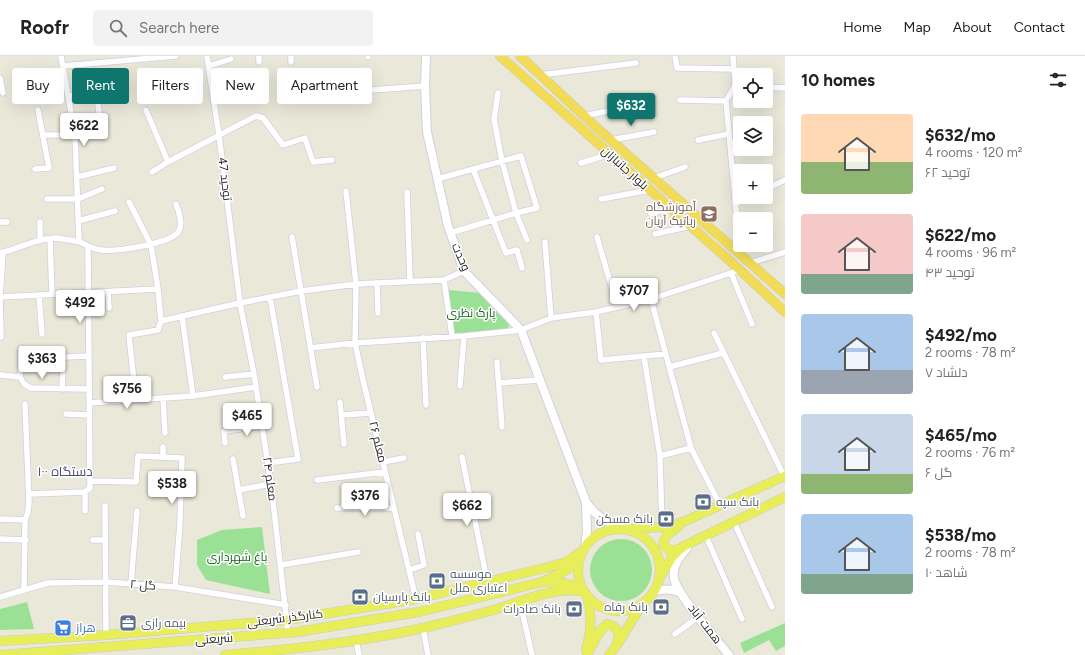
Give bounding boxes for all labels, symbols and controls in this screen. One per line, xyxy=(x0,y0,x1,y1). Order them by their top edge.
search box xyxy=(93,10,373,46)
text: Roofr xyxy=(20,16,69,39)
icon: search xyxy=(107,17,129,39)
text: Search here xyxy=(139,19,219,37)
text: Home xyxy=(843,19,882,36)
text: Map xyxy=(904,19,931,36)
text: About xyxy=(953,19,992,36)
text: Contact xyxy=(1014,19,1065,36)
chip: Buy xyxy=(12,68,64,104)
chip: Rent xyxy=(72,68,129,104)
chip: Filters xyxy=(137,68,203,104)
chip: New xyxy=(211,68,269,104)
chip: Apartment xyxy=(277,68,372,104)
map controls xyxy=(733,68,773,252)
button: locate xyxy=(733,68,773,108)
icon: filters xyxy=(1047,69,1069,91)
text: 10 homes xyxy=(801,70,875,90)
pin: $632 xyxy=(607,93,655,127)
text: $632 xyxy=(616,98,646,113)
pin: $622 xyxy=(60,113,108,147)
button: layers xyxy=(733,116,773,156)
text: $622 xyxy=(69,118,99,133)
text: $632/mo xyxy=(925,125,996,145)
icon: home xyxy=(833,130,881,178)
street label: بلوار جانبازان xyxy=(599,143,651,193)
text: 4 rooms · 120 m² xyxy=(925,145,1023,160)
street label: توحید 47 xyxy=(215,156,235,202)
button: + xyxy=(733,164,773,204)
text: توحید ۶۲ xyxy=(925,165,970,180)
place label: آموزشگاه رباتیک آریان xyxy=(645,200,697,228)
school or university icon: آموزشگاه رباتیک آریان xyxy=(699,204,719,224)
button: − xyxy=(733,212,773,252)
text: $622/mo xyxy=(925,225,996,245)
icon: home xyxy=(833,230,881,278)
street label: وحدت xyxy=(449,241,473,273)
text: 4 rooms · 96 m² xyxy=(925,245,1016,260)
text: توحید ۴۳ xyxy=(925,265,975,280)
pin: $707 xyxy=(610,278,658,312)
text: $707 xyxy=(619,283,649,298)
pin: $492 xyxy=(56,290,104,324)
text: $492 xyxy=(65,295,95,310)
park label: پارک نظری xyxy=(447,306,496,322)
text: $492/mo xyxy=(925,325,997,345)
icon: home xyxy=(833,330,881,378)
text: 2 rooms · 78 m² xyxy=(925,345,1016,360)
pin: $363 xyxy=(18,346,66,380)
text: $363 xyxy=(27,351,57,366)
text: دلشاد ۷ xyxy=(925,365,967,380)
pin: $756 xyxy=(103,376,151,410)
text: $756 xyxy=(112,381,142,396)
pin: $465 xyxy=(223,403,271,437)
text: $465 xyxy=(232,408,262,423)
street label: معلم ۲۶ xyxy=(365,420,390,464)
text: $465/mo xyxy=(925,425,997,445)
icon: home xyxy=(833,430,881,478)
text: 2 rooms · 76 m² xyxy=(925,445,1015,460)
street label: معلم ۲۴ xyxy=(259,456,280,502)
district label: ۱۰۰ دستگاه xyxy=(37,464,93,479)
text: گل ۶ xyxy=(925,465,952,480)
pin: $538 xyxy=(148,471,196,505)
text: $538 xyxy=(157,476,187,491)
pin: $376 xyxy=(341,483,389,517)
text: $376 xyxy=(350,488,380,503)
bank icon: بانک سپه xyxy=(693,492,713,512)
pin: $662 xyxy=(443,493,491,527)
place label: بانک سپه xyxy=(716,495,759,510)
text: $662 xyxy=(452,498,482,513)
bank icon: بانک مسکن xyxy=(656,509,676,529)
place label: بانک مسکن xyxy=(596,512,653,526)
text: $538/mo xyxy=(925,525,996,545)
icon: home xyxy=(833,530,881,578)
text: 2 rooms · 78 m² xyxy=(925,545,1016,560)
park label: باغ شهرداری xyxy=(207,550,267,565)
text: شاهد ۱۰ xyxy=(925,565,967,580)
place label: موسسه اعتباری ملل xyxy=(450,567,508,595)
bank icon: موسسه اعتباری ملل xyxy=(427,571,447,591)
street label: گل ۲ xyxy=(130,577,156,593)
bank icon: بانک پارسیان xyxy=(350,587,370,607)
place label: بانک پارسیان xyxy=(373,590,431,606)
bank icon: بانک رفاه xyxy=(651,597,671,617)
bank icon: بانک صادرات xyxy=(564,599,584,619)
place label: بانک رفاه xyxy=(604,600,648,614)
street label: همت آباد xyxy=(685,601,725,647)
place label: بانک صادرات xyxy=(503,602,561,616)
street label: کنارگذر شریعتی xyxy=(246,606,324,630)
office icon: بیمه رازی xyxy=(118,613,138,633)
place label: بیمه رازی xyxy=(141,616,186,630)
supermarket icon: هراز xyxy=(53,618,73,638)
place label: هراز xyxy=(75,621,96,635)
street label: شریعتی xyxy=(194,631,234,647)

